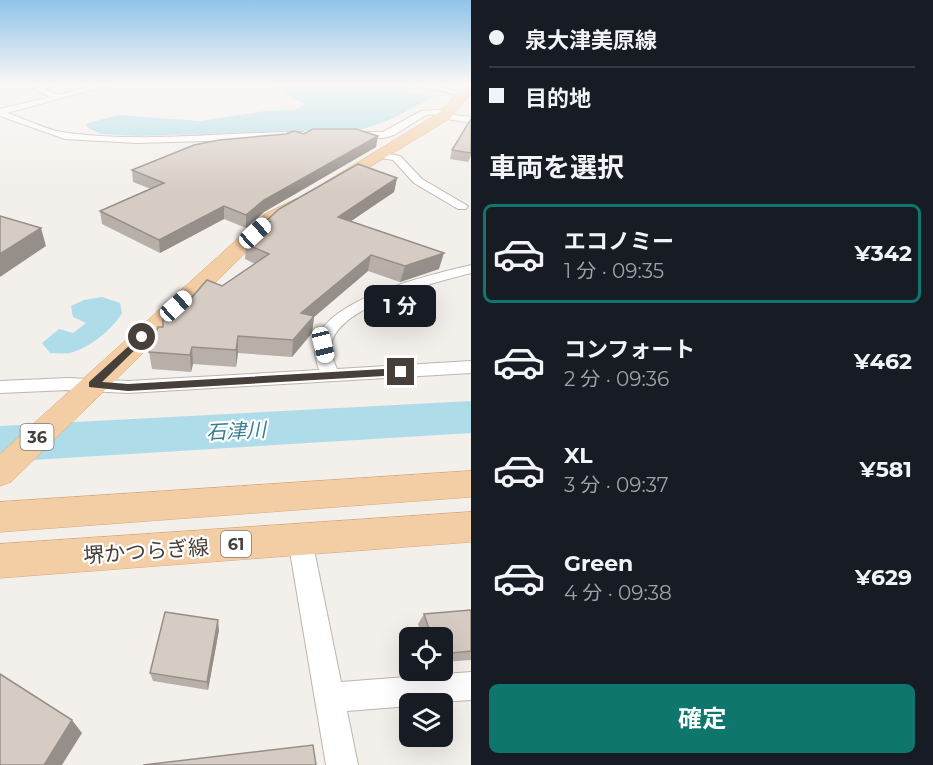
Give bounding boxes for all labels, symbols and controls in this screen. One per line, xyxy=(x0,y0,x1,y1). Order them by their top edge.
text: 泉大津美原線 xyxy=(525,27,657,54)
text: 目的地 xyxy=(525,85,591,112)
text: 車両を選択 xyxy=(489,151,624,184)
car xyxy=(236,214,274,252)
icon: car xyxy=(492,227,546,281)
text: エコノミー xyxy=(564,228,674,255)
text: ¥342 xyxy=(854,240,912,267)
text: 1 分 · 09:35 xyxy=(564,259,664,283)
callout: 1 分 xyxy=(365,285,437,327)
car xyxy=(157,287,195,325)
text: 1 分 xyxy=(383,294,417,318)
route start xyxy=(128,323,155,350)
car xyxy=(310,325,336,365)
icon: car xyxy=(492,335,546,389)
text: コンフォート xyxy=(564,336,695,363)
text: ¥462 xyxy=(854,348,912,375)
route end xyxy=(387,358,414,385)
text: 2 分 · 09:36 xyxy=(564,367,669,391)
water label: 石津川 xyxy=(205,417,269,445)
road number: 36 xyxy=(20,424,54,450)
text: XL xyxy=(564,442,593,469)
icon: car xyxy=(492,443,546,497)
text: ¥581 xyxy=(860,456,912,483)
text: 3 分 · 09:37 xyxy=(564,473,669,497)
road number: 61 xyxy=(221,531,251,557)
street label: 堺かつらぎ線 xyxy=(82,534,210,568)
text: Green xyxy=(564,550,633,577)
icon: car xyxy=(492,551,546,605)
text: ¥629 xyxy=(855,564,912,591)
text: 4 分 · 09:38 xyxy=(564,581,672,605)
map controls xyxy=(399,627,453,747)
button: locate xyxy=(399,627,453,681)
button: 確定 xyxy=(489,684,915,753)
button: layers xyxy=(399,693,453,747)

